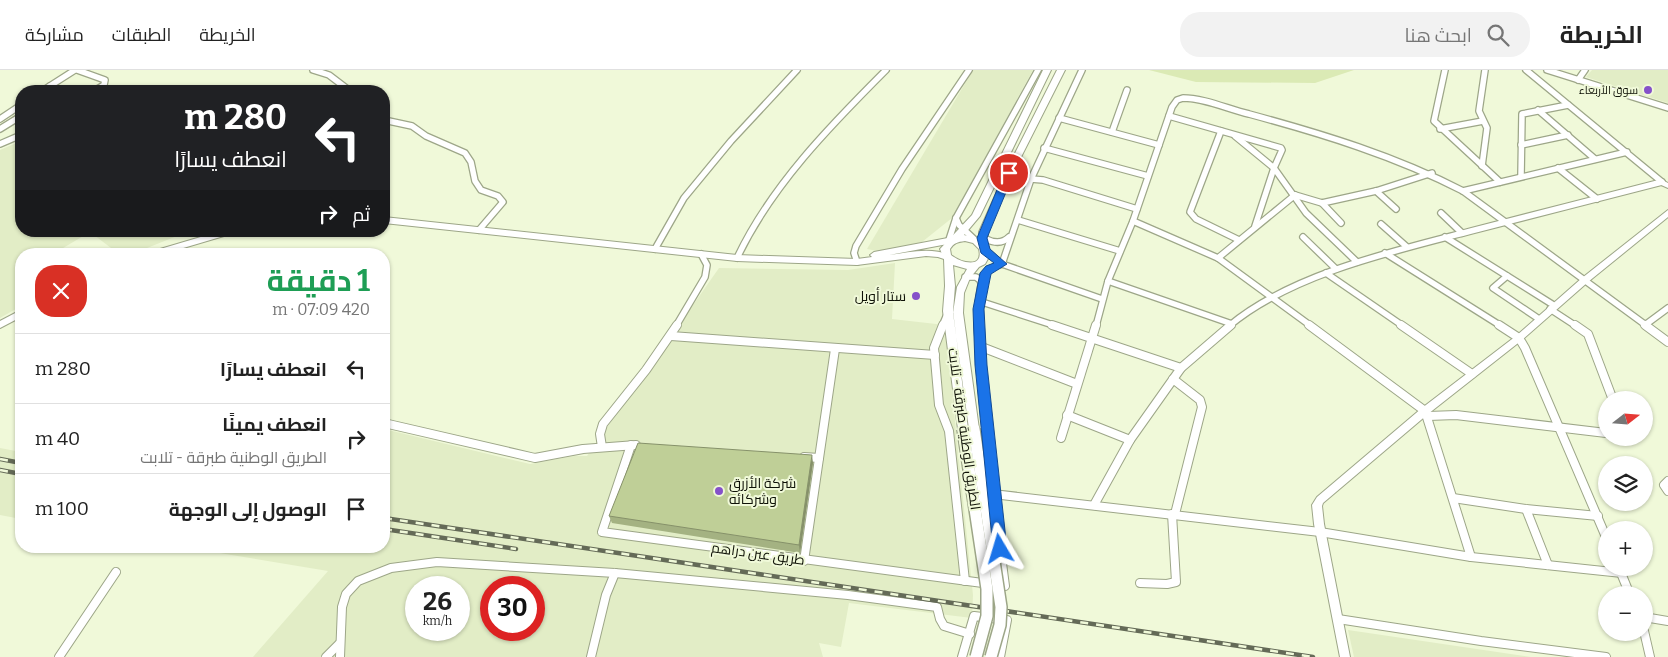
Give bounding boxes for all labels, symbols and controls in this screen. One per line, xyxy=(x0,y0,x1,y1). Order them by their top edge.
search box xyxy=(1180,12,1530,57)
icon: search xyxy=(1484,21,1512,49)
text: الخريطة xyxy=(1560,21,1643,49)
text: مشاركة xyxy=(25,24,84,46)
text: الطبقات xyxy=(112,24,171,46)
text: الخريطة xyxy=(199,24,256,46)
text: ابحث هنا xyxy=(1405,24,1472,47)
place label: سوق الأربعاء xyxy=(1579,84,1638,97)
marker: سوق الأربعاء xyxy=(1642,84,1654,96)
text: 280 m xyxy=(184,96,287,138)
icon: left xyxy=(305,105,370,170)
text: انعطف يسارًا xyxy=(174,146,287,173)
pin xyxy=(988,152,1030,194)
icon: arrive xyxy=(995,159,1023,187)
icon: right xyxy=(314,200,342,228)
text: ثم xyxy=(352,203,370,226)
text: 1 دقيقة xyxy=(267,263,370,299)
button: close xyxy=(35,265,87,317)
place label: ستار أويل xyxy=(855,287,906,305)
marker: ستار أويل xyxy=(910,290,922,302)
text: 420 m · 07:09 xyxy=(272,300,370,319)
street label: الطريق الوطنية طبرقة - تلابت xyxy=(944,347,984,511)
icon: left xyxy=(342,355,370,383)
text: 280 m xyxy=(35,357,91,380)
text: انعطف يسارًا xyxy=(220,358,327,381)
north arrow xyxy=(1598,391,1652,446)
map controls xyxy=(1598,391,1653,641)
text: انعطف يمينًا xyxy=(222,413,327,436)
icon: right xyxy=(342,425,370,453)
text: 40 m xyxy=(35,427,80,450)
text: الطريق الوطنية طبرقة - تلابت xyxy=(140,448,327,467)
button: layers xyxy=(1598,456,1653,511)
place label: شركة الأزرق وشركائه xyxy=(729,475,796,508)
marker: شركة الأزرق وشركائه xyxy=(713,485,725,497)
icon: arrive xyxy=(342,495,370,523)
text: 100 m xyxy=(35,497,89,520)
text: الوصول إلى الوجهة xyxy=(169,498,327,521)
button: + xyxy=(1598,521,1653,576)
position arrow xyxy=(973,522,1025,574)
street label: طريق عين دراهم xyxy=(710,539,806,570)
speed limit sign: 30 xyxy=(480,576,545,641)
button: − xyxy=(1598,586,1653,641)
text: 26 xyxy=(423,587,452,617)
text: km/h xyxy=(423,614,452,628)

